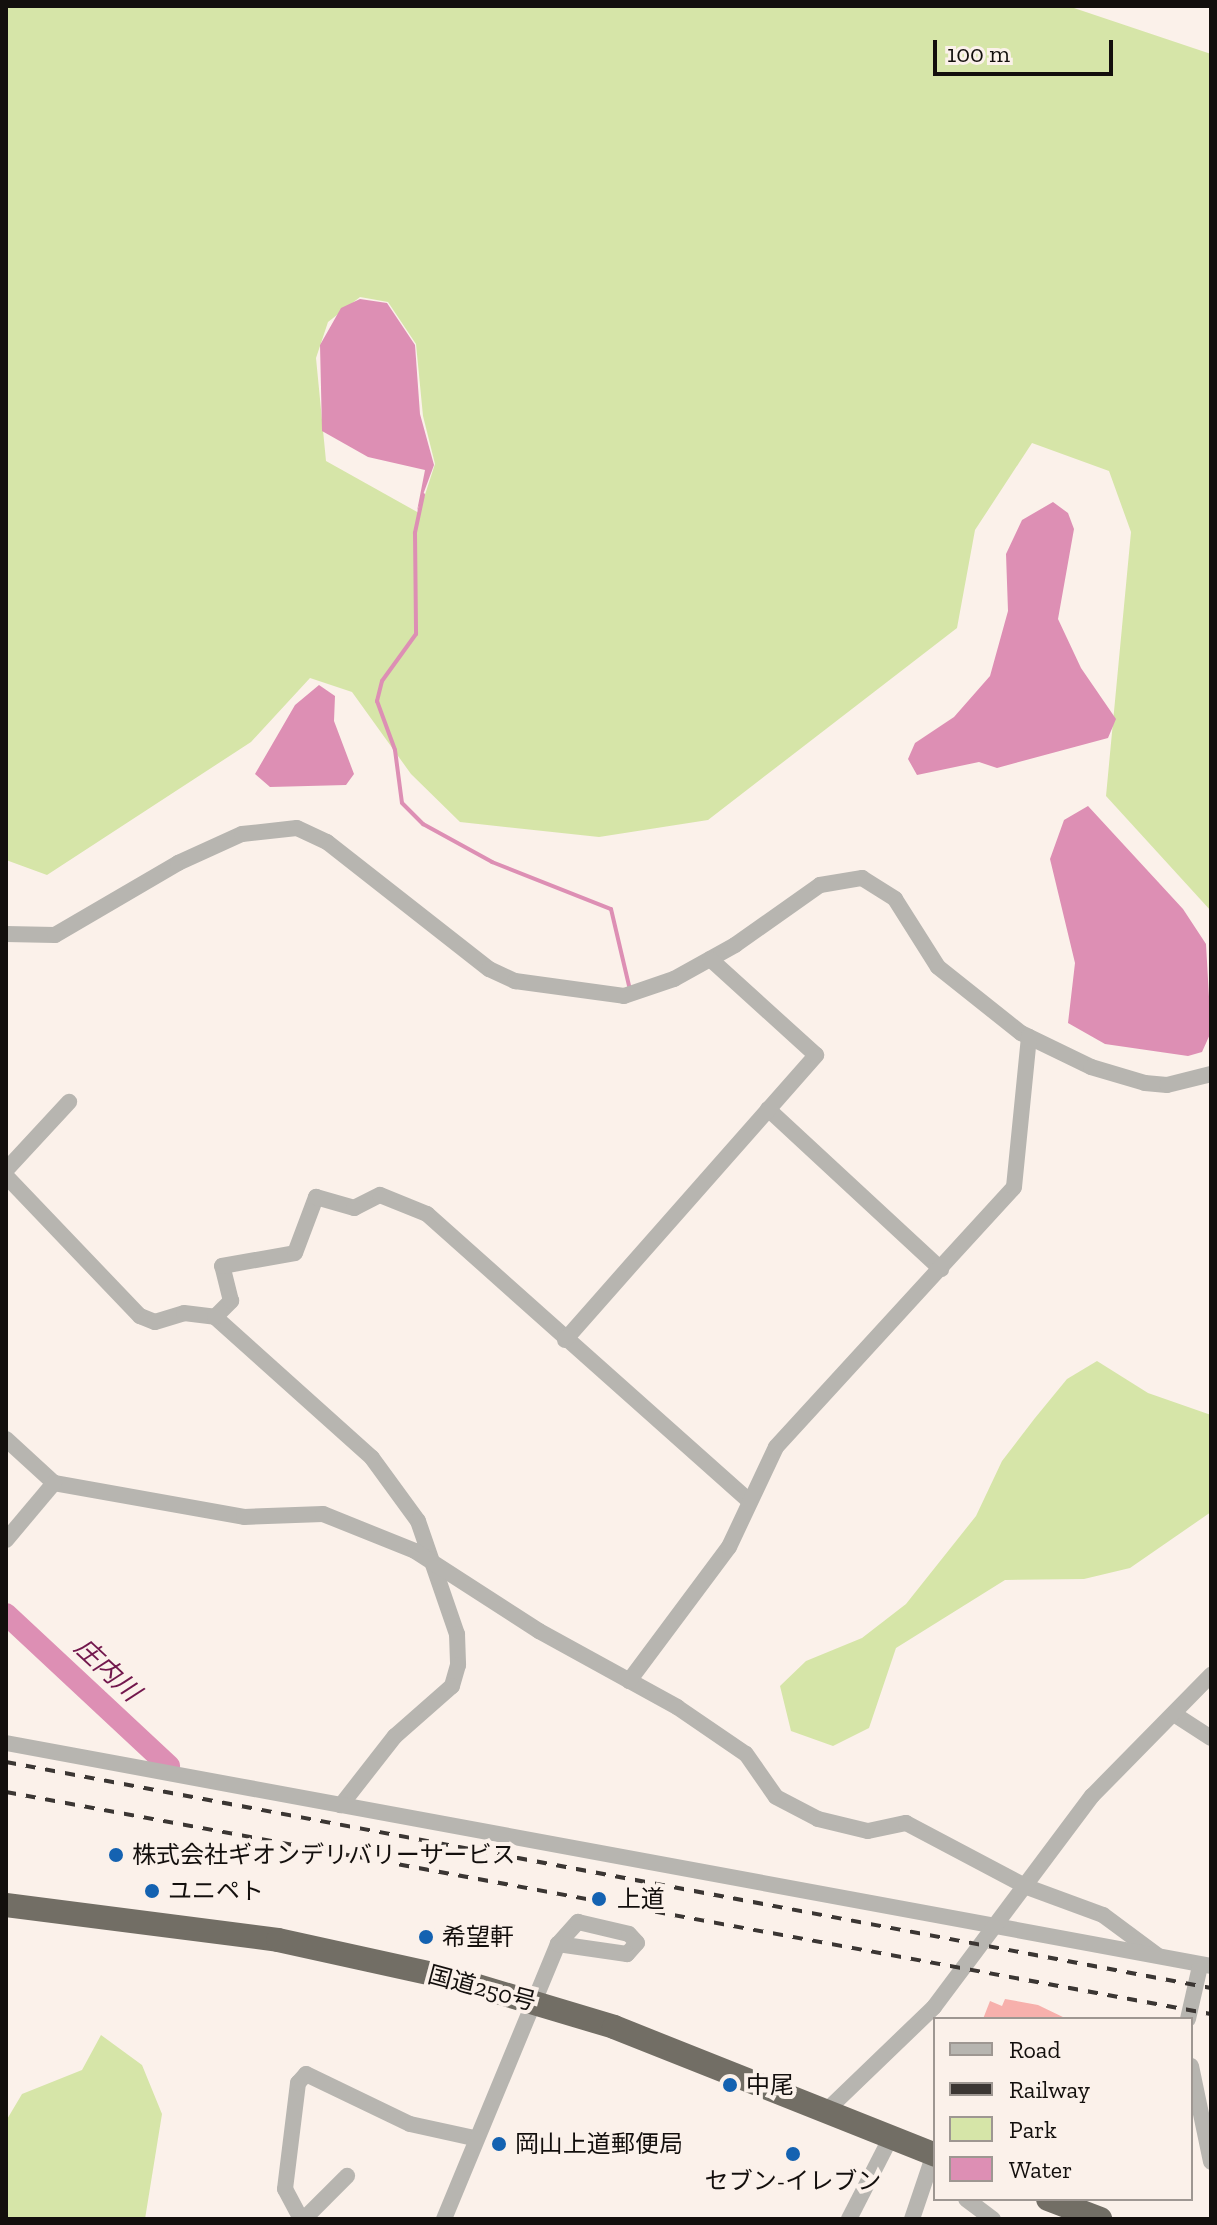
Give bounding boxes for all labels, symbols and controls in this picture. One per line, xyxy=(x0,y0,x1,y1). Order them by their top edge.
scale bar xyxy=(937,24,1117,74)
text: 100 m xyxy=(947,39,1010,68)
water label: 庄内川 xyxy=(68,1632,146,1708)
place label: 株式会社ギオンデリバリーサービス xyxy=(132,1841,516,1869)
marker: 株式会社ギオンデリバリーサービス xyxy=(107,1846,125,1864)
place label: ユニペト xyxy=(168,1877,264,1905)
marker: ユニペト xyxy=(143,1882,161,1900)
place label: 上道 xyxy=(617,1885,665,1913)
marker: 上道 xyxy=(588,1888,610,1910)
place label: 希望軒 xyxy=(442,1923,514,1951)
marker: 希望軒 xyxy=(417,1928,435,1946)
street label: 国道250号 xyxy=(425,1960,539,2016)
legend xyxy=(933,2017,1193,2201)
text: Road xyxy=(1009,2035,1061,2064)
place label: 中尾 xyxy=(746,2071,794,2099)
text: Railway xyxy=(1009,2075,1090,2104)
marker: 中尾 xyxy=(721,2076,739,2094)
text: Park xyxy=(1009,2115,1057,2144)
place label: 岡山上道郵便局 xyxy=(515,2130,683,2158)
marker: 岡山上道郵便局 xyxy=(490,2135,508,2153)
marker: セブン-イレブン xyxy=(784,2145,802,2163)
text: Water xyxy=(1009,2155,1072,2184)
place label: セブン-イレブン xyxy=(705,2167,881,2195)

